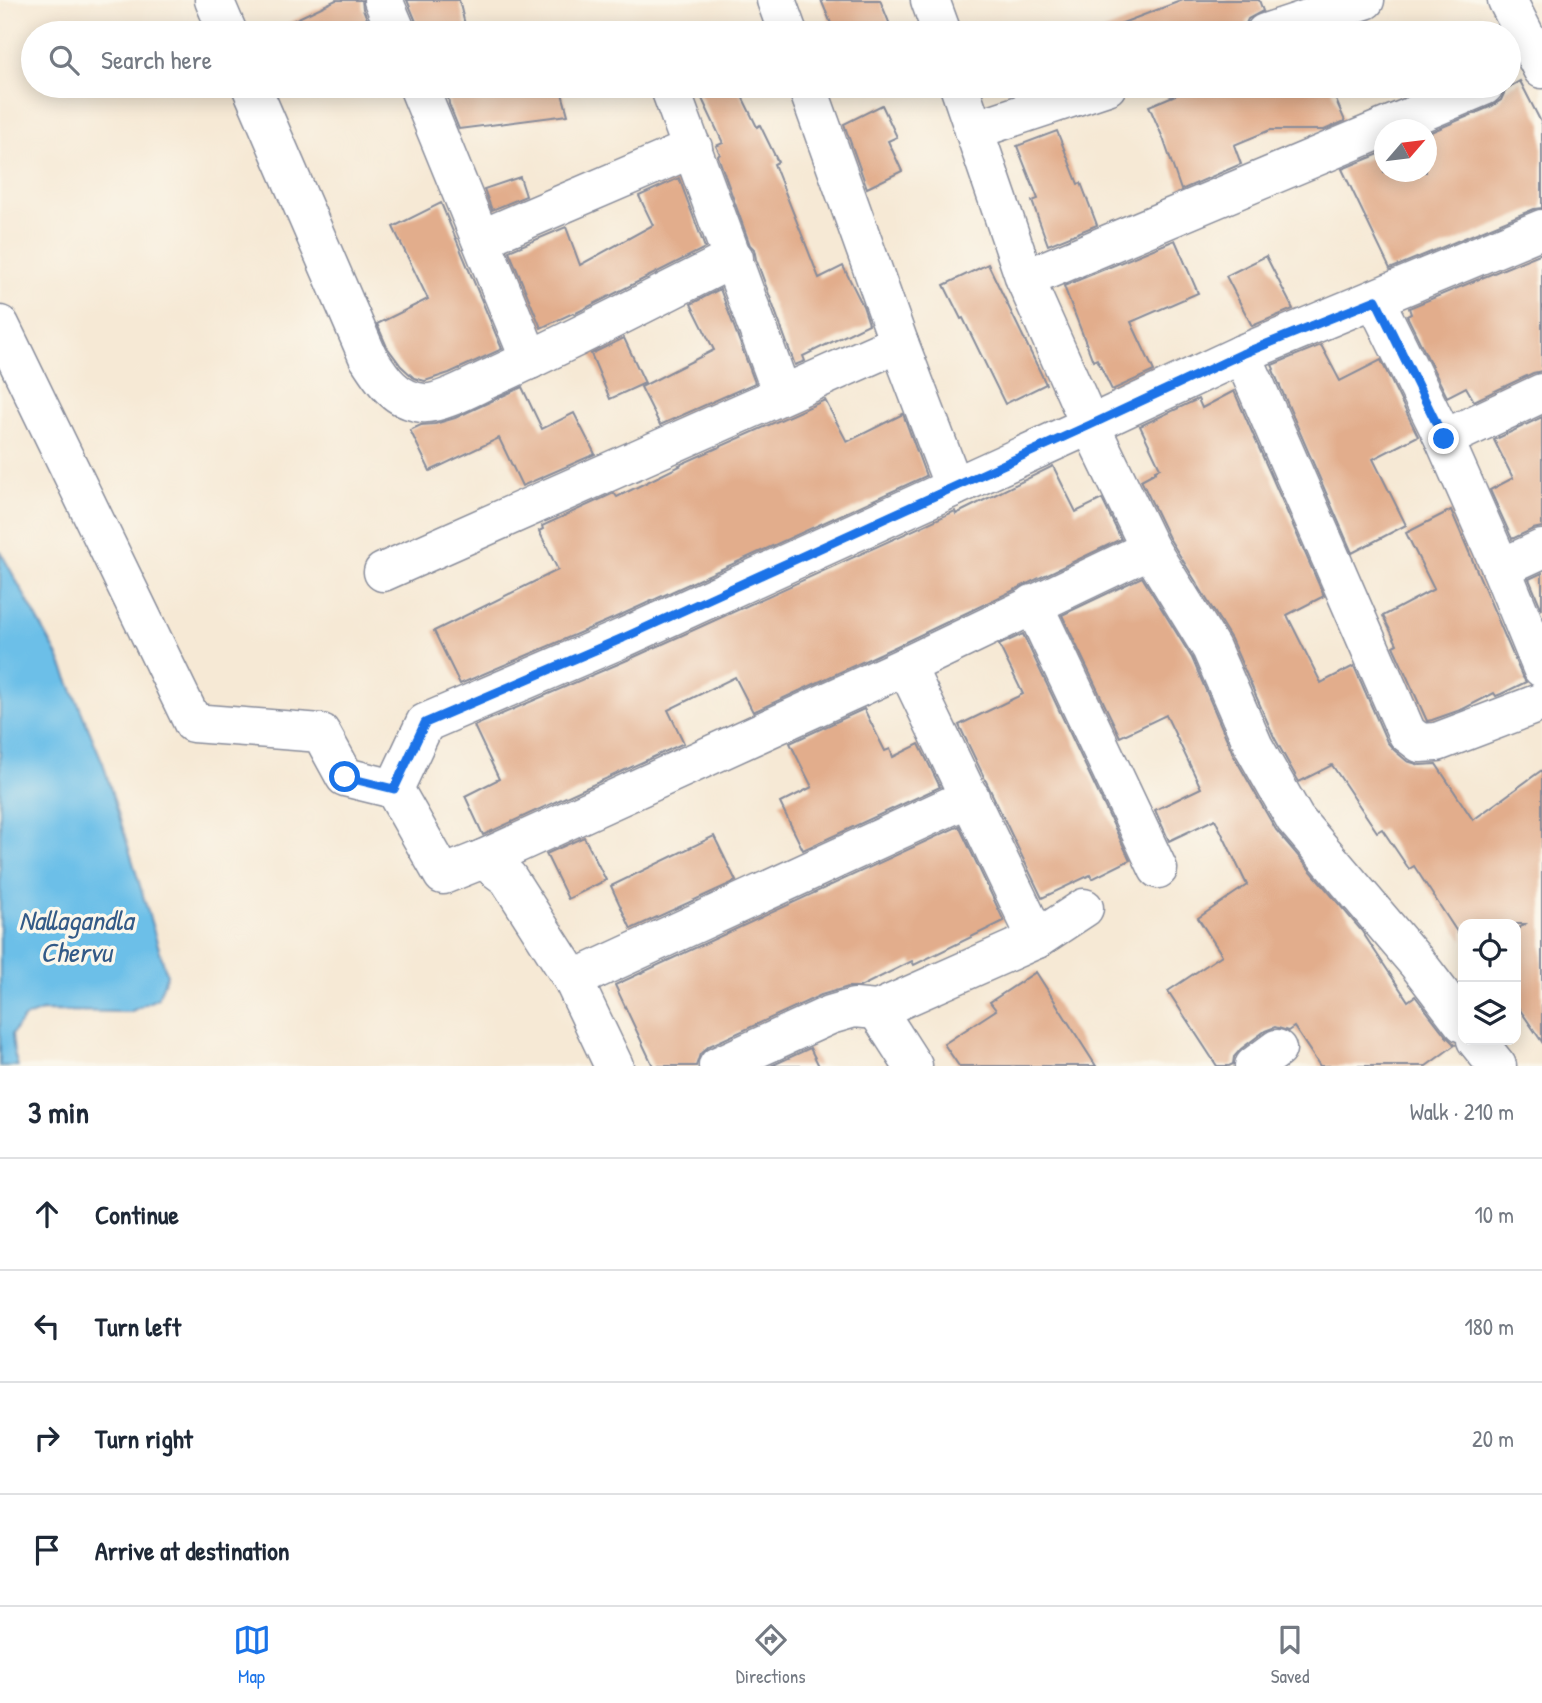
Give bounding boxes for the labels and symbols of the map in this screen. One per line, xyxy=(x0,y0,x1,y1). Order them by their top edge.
north arrow xyxy=(1374,119,1437,182)
route end xyxy=(1428,423,1459,454)
route start xyxy=(329,761,360,792)
water label: Nallagandla Chervu xyxy=(19,901,136,971)

